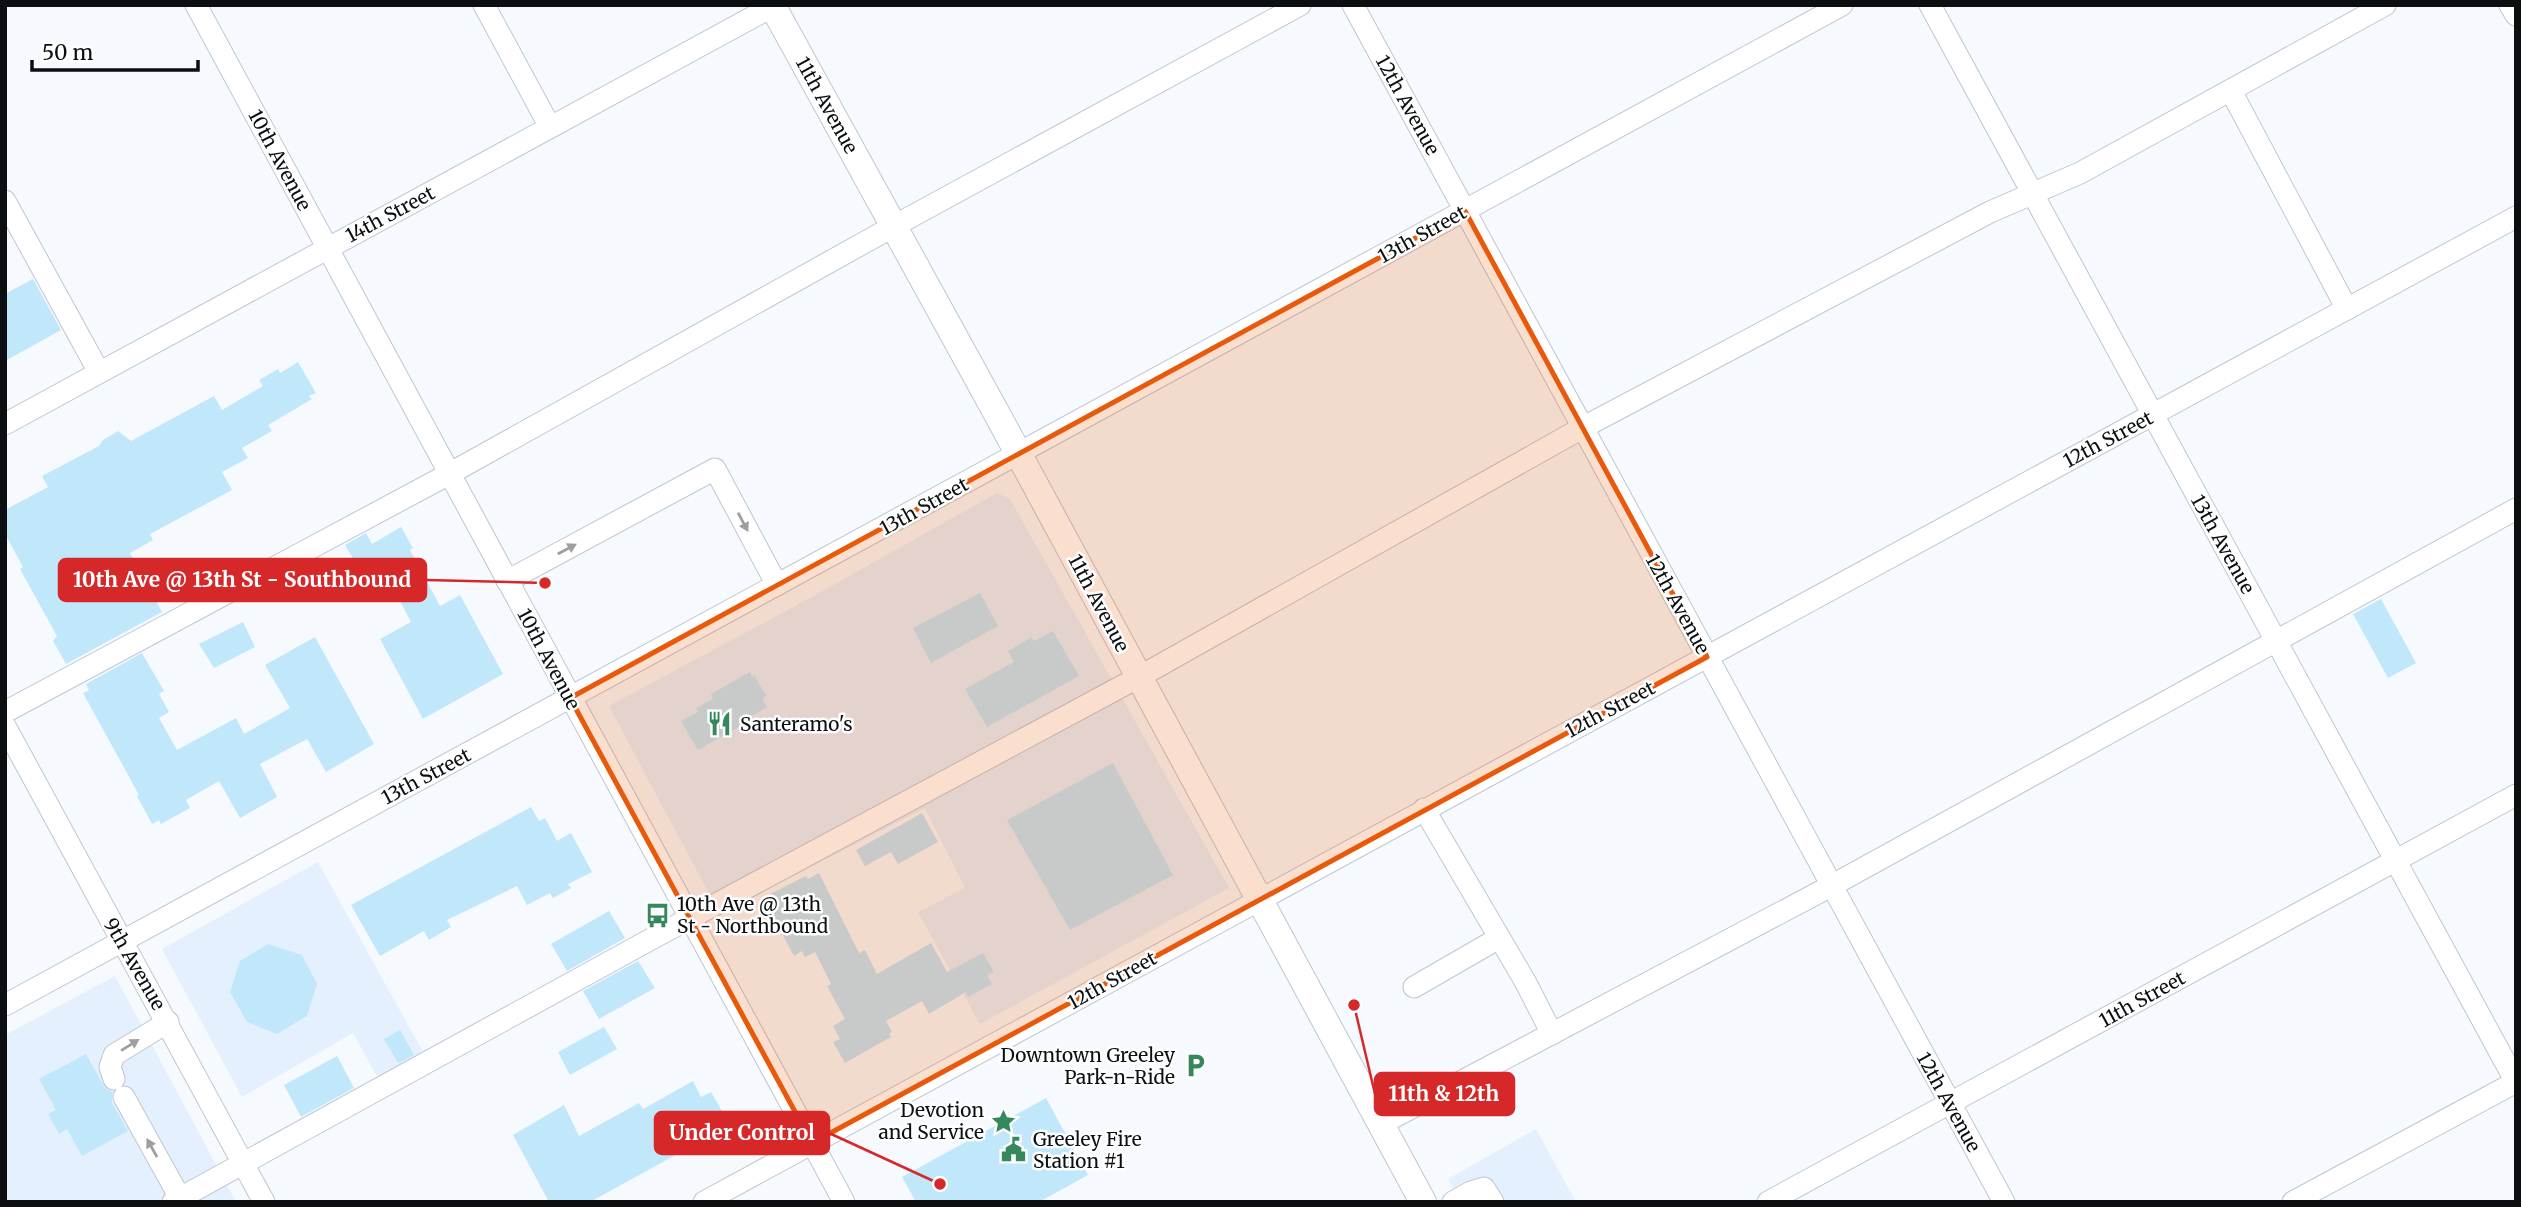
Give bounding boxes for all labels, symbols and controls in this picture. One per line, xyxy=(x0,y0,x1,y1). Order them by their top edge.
scale bar xyxy=(32,28,198,72)
text: 50 m xyxy=(42,39,93,66)
street label: 12th Avenue xyxy=(1371,51,1445,159)
street label: 11th Avenue xyxy=(791,52,863,158)
street label: 10th Avenue xyxy=(243,105,317,215)
street label: 14th Street xyxy=(341,180,439,248)
street label: 13th Street xyxy=(1374,200,1471,268)
street label: 12th Street xyxy=(2059,405,2157,473)
street label: 13th Street xyxy=(876,472,973,540)
street label: 13th Avenue xyxy=(2186,490,2260,598)
one-way arrow xyxy=(737,512,749,532)
one-way arrow xyxy=(557,543,577,554)
street label: 11th Avenue xyxy=(1063,550,1135,656)
street label: 12th Avenue xyxy=(1641,550,1715,658)
callout: 10th Ave @ 13th St - Southbound xyxy=(59,559,426,601)
text: 10th Ave @ 13th St - Southbound xyxy=(73,566,411,593)
street label: 10th Avenue xyxy=(512,604,586,714)
street label: 12th Street xyxy=(1561,675,1659,743)
restaurant icon: Santeramo's xyxy=(706,710,734,738)
place label: Santeramo's xyxy=(740,712,853,736)
street label: 13th Street xyxy=(377,742,475,809)
place label: 10th Ave @ 13th St - Northbound xyxy=(677,892,828,938)
bus stop icon: 10th Ave @ 13th St - Northbound xyxy=(643,901,671,929)
street label: 9th Avenue xyxy=(99,914,171,1014)
street label: 12th Street xyxy=(1063,945,1161,1014)
street label: 11th Street xyxy=(2095,965,2190,1032)
one-way arrow xyxy=(121,1039,140,1052)
place label: Downtown Greeley Park-n-Ride xyxy=(1001,1043,1175,1089)
street label: 12th Avenue xyxy=(1912,1048,1986,1156)
parking icon: Downtown Greeley Park-n-Ride xyxy=(1181,1052,1209,1080)
callout: 11th & 12th xyxy=(1375,1073,1514,1115)
text: 11th & 12th xyxy=(1389,1080,1499,1107)
place label: Devotion and Service xyxy=(879,1098,984,1144)
place icon: Devotion and Service xyxy=(990,1107,1018,1135)
callout: Under Control xyxy=(655,1112,829,1154)
text: Under Control xyxy=(669,1119,815,1146)
place label: Greeley Fire Station #1 xyxy=(1033,1127,1142,1173)
public building icon: Greeley Fire Station #1 xyxy=(999,1136,1027,1164)
one-way arrow xyxy=(146,1138,158,1158)

